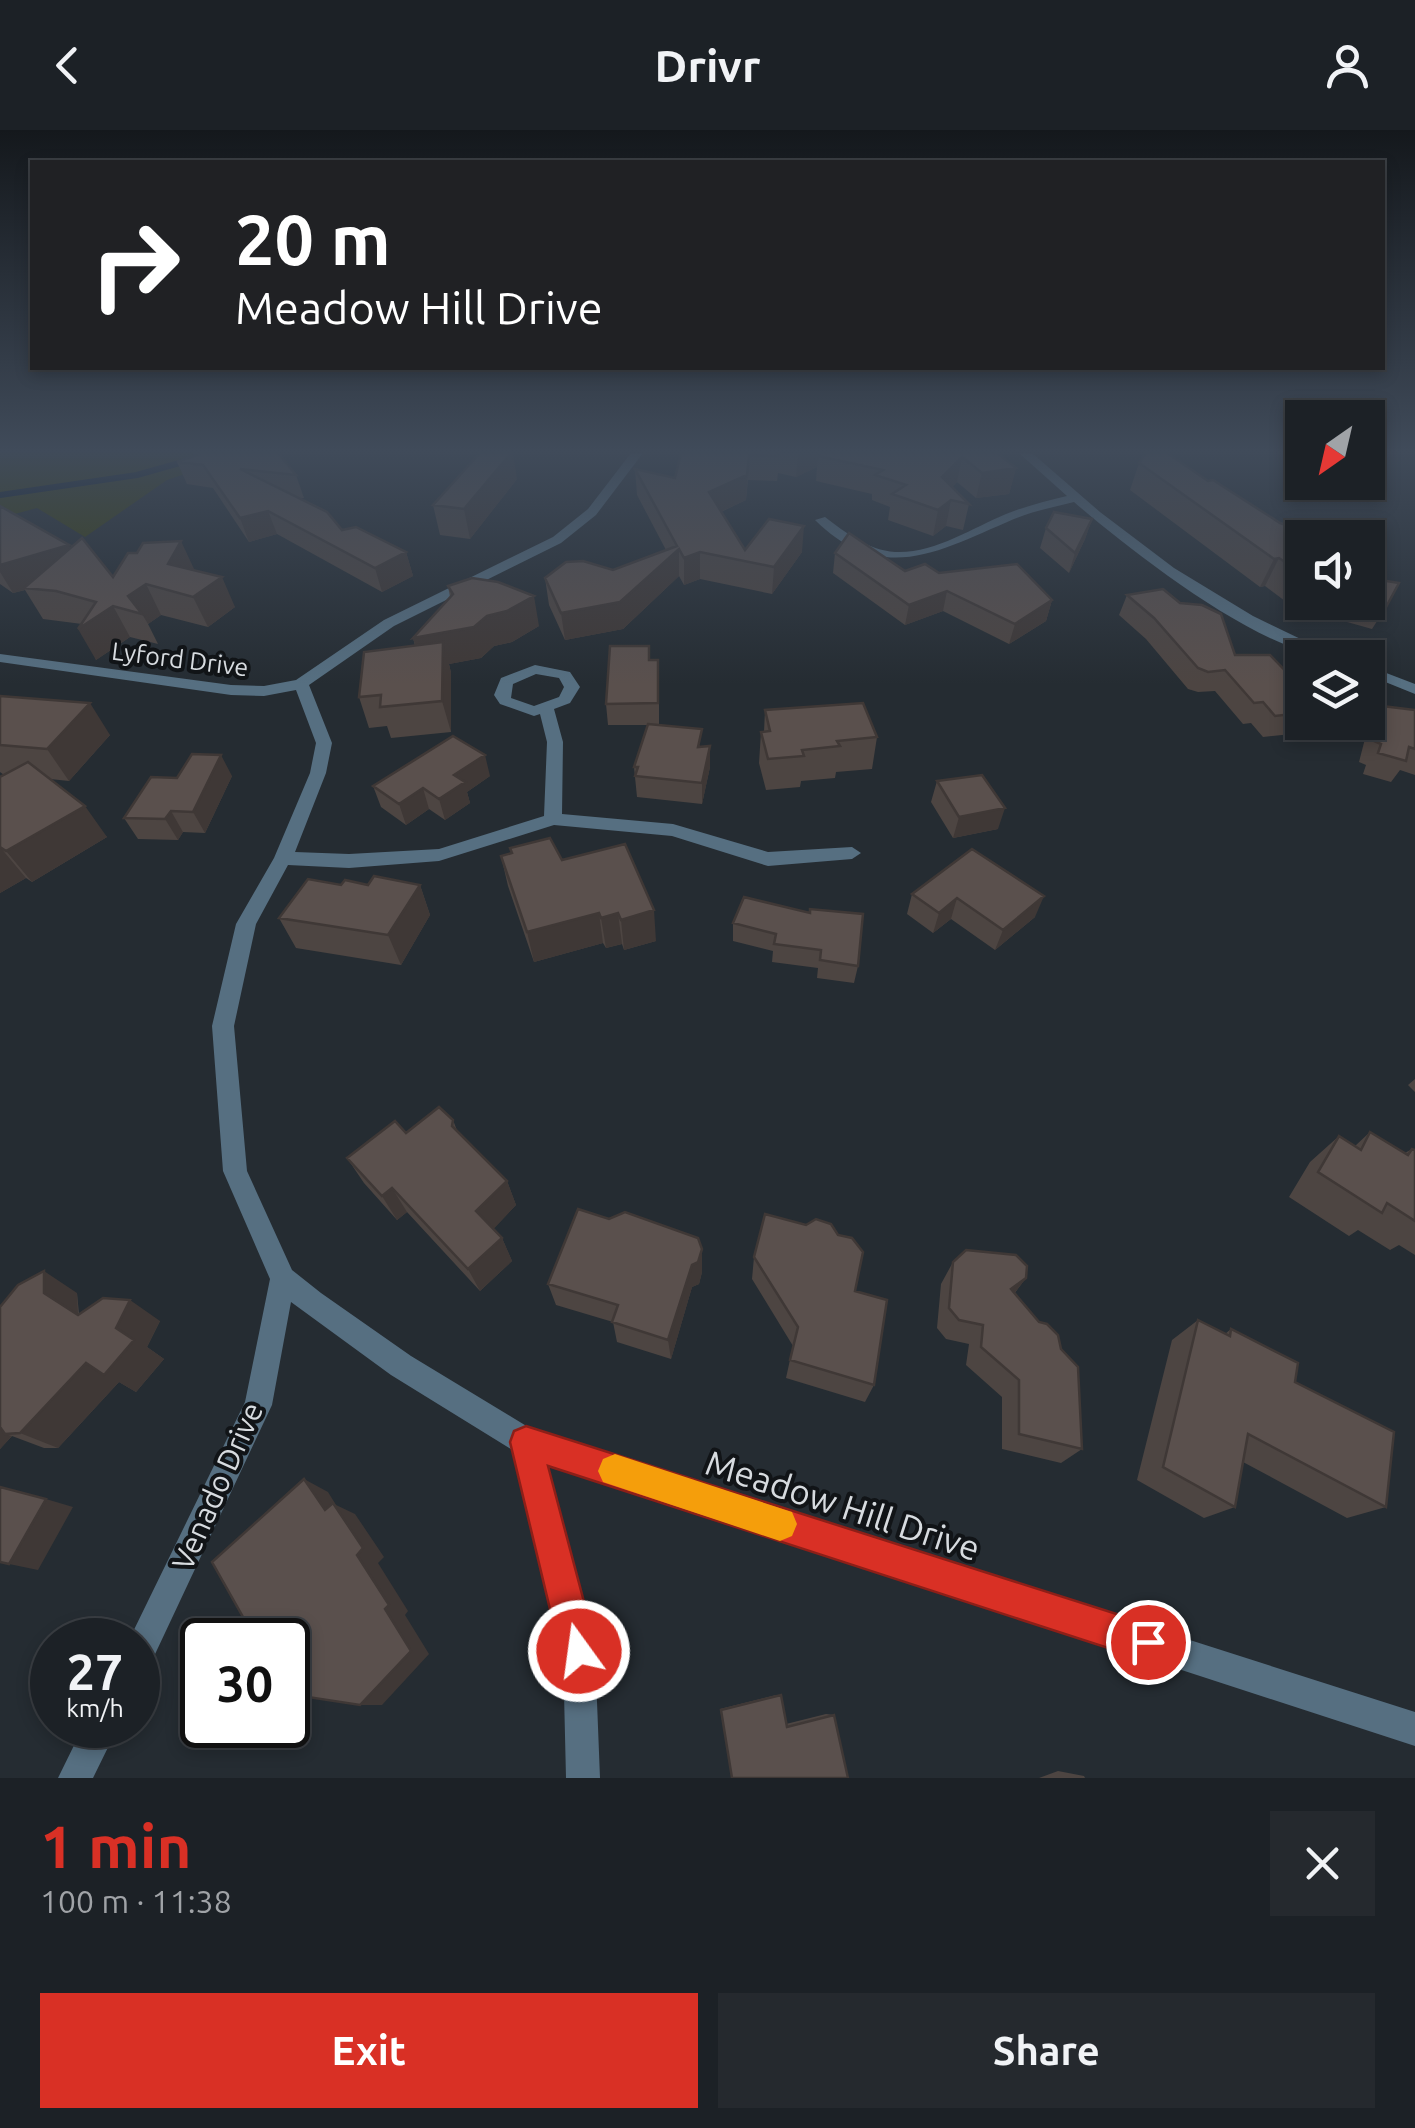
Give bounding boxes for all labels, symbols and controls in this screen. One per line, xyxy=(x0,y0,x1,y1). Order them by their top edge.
icon: back xyxy=(40,38,95,93)
icon: person xyxy=(1320,38,1375,93)
text: Drivr xyxy=(655,40,760,91)
icon: right xyxy=(70,200,200,330)
text: 20 m xyxy=(235,200,391,278)
text: Meadow Hill Drive xyxy=(235,282,602,333)
north arrow xyxy=(1285,400,1385,500)
map controls xyxy=(1285,400,1385,740)
button: sound xyxy=(1285,520,1385,620)
street label: Lyford Drive xyxy=(110,637,250,681)
button: layers xyxy=(1285,640,1385,740)
street label: Venado Drive xyxy=(165,1397,269,1575)
street label: Meadow Hill Drive xyxy=(701,1442,985,1568)
position arrow xyxy=(527,1599,631,1703)
pin xyxy=(1106,1600,1191,1685)
icon: arrive xyxy=(1121,1615,1176,1670)
speed limit sign: 30 xyxy=(180,1618,310,1748)
text: 27 xyxy=(67,1643,123,1699)
text: km/h xyxy=(66,1694,124,1722)
button: close xyxy=(1270,1811,1375,1916)
text: 1 min xyxy=(40,1812,192,1879)
text: 100 m · 11:38 xyxy=(40,1883,232,1919)
button: Exit xyxy=(40,1993,698,2108)
button: Share xyxy=(718,1993,1375,2108)

